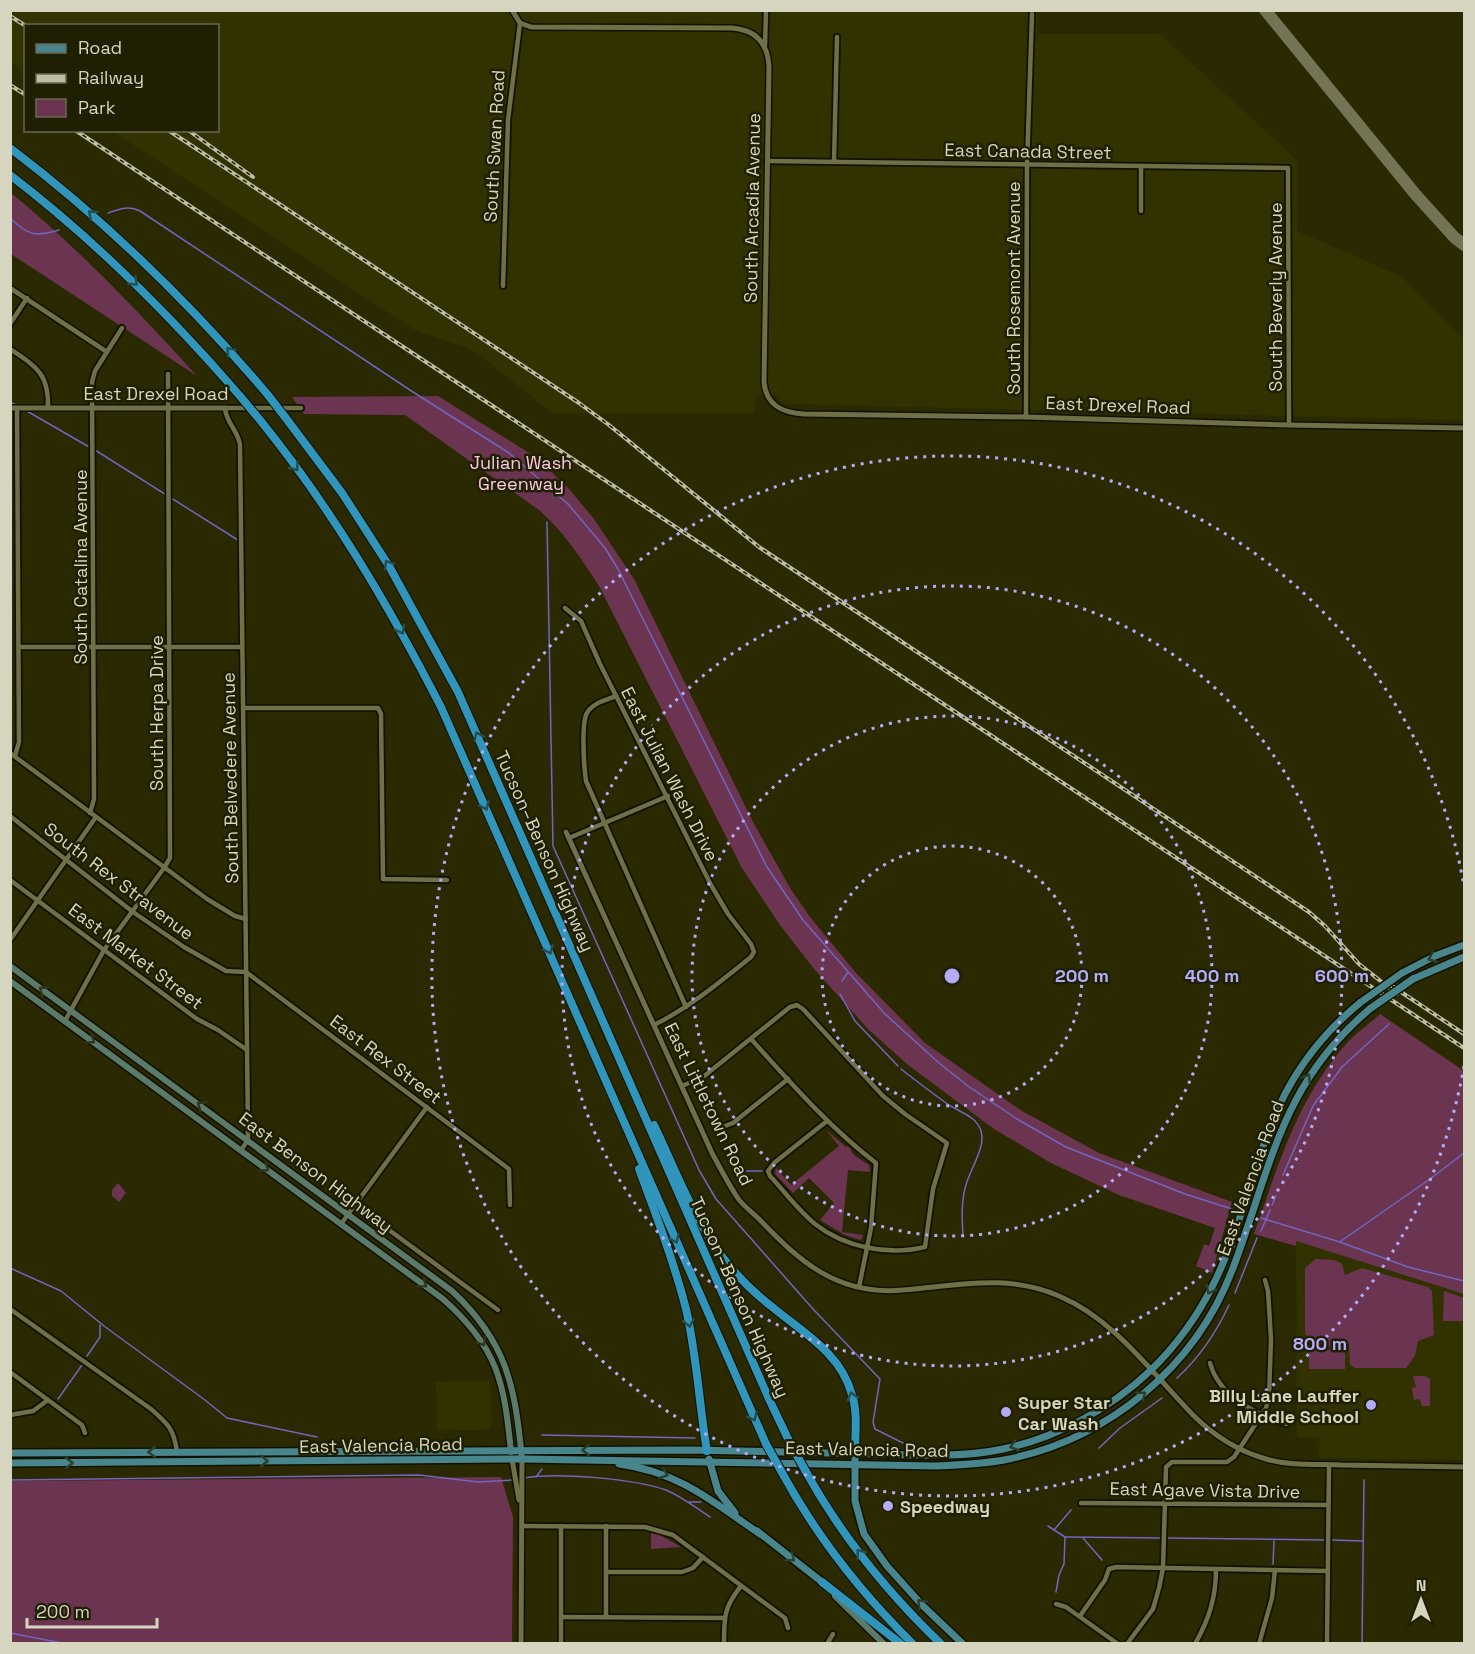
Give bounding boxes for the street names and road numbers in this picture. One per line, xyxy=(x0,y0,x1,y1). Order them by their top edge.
street label: South Swan Road xyxy=(479,69,509,223)
street label: South Arcadia Avenue xyxy=(739,113,765,303)
street label: East Canada Street xyxy=(944,138,1112,164)
street label: South Rosemont Avenue xyxy=(1002,181,1025,395)
street label: South Beverly Avenue xyxy=(1264,202,1287,392)
street label: East Drexel Road xyxy=(83,382,229,405)
street label: East Drexel Road xyxy=(1045,391,1191,419)
street label: South Catalina Avenue xyxy=(69,469,92,665)
street label: South Herpa Drive xyxy=(145,635,168,791)
street label: South Belvedere Avenue xyxy=(217,672,243,884)
street label: East Julian Wash Drive xyxy=(616,683,724,865)
street label: Tucson–Benson Highway xyxy=(490,747,600,955)
street label: South Rex Stravenue xyxy=(39,817,199,945)
street label: East Market Street xyxy=(64,898,208,1014)
street label: East Rex Street xyxy=(325,1009,447,1109)
street label: East Littletown Road xyxy=(659,1019,759,1189)
street label: East Valencia Road xyxy=(1211,1097,1289,1259)
street label: East Benson Highway xyxy=(235,1107,397,1237)
street label: Tucson–Benson Highway xyxy=(685,1193,795,1401)
street label: East Valencia Road xyxy=(299,1432,463,1458)
street label: East Valencia Road xyxy=(785,1436,949,1462)
street label: East Agave Vista Drive xyxy=(1109,1477,1301,1503)

